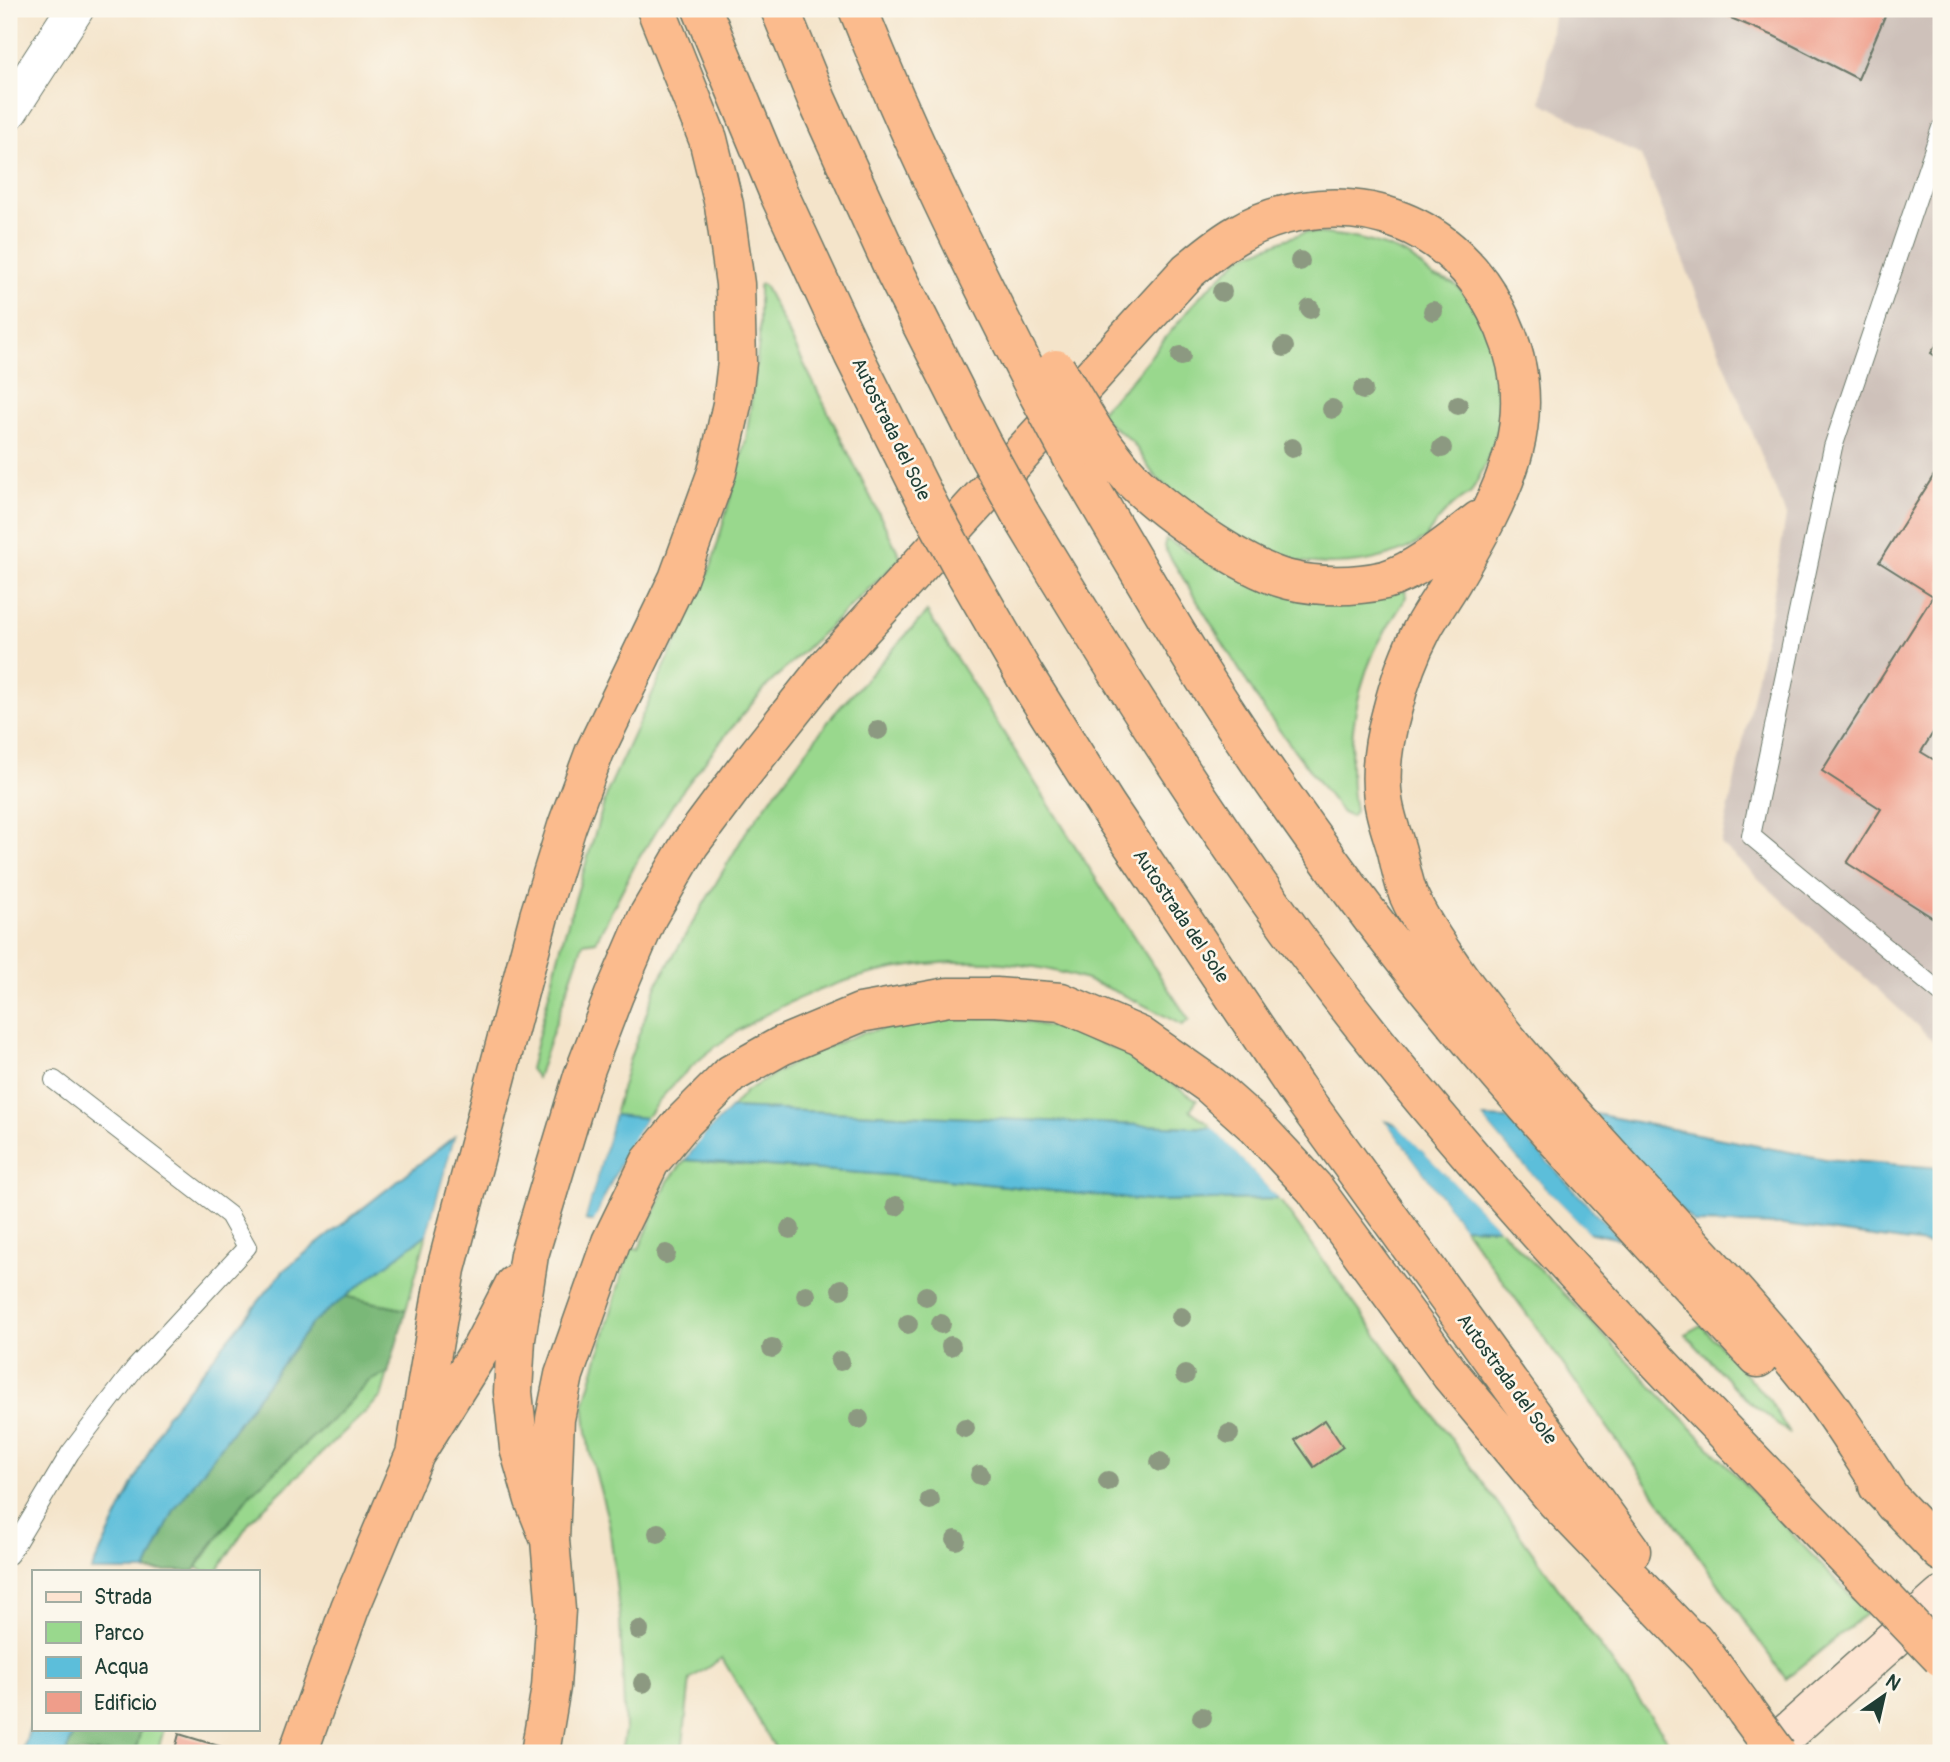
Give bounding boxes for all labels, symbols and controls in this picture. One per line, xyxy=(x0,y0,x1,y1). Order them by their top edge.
street label: Autostrada del Sole xyxy=(846,354,936,505)
street label: Autostrada del Sole xyxy=(1128,845,1235,988)
street label: Autostrada del Sole xyxy=(1452,1309,1563,1450)
legend xyxy=(32,1570,259,1730)
text: Strada xyxy=(94,1584,152,1611)
text: Parco xyxy=(94,1620,144,1647)
text: Acqua xyxy=(94,1654,148,1681)
north arrow xyxy=(1848,1660,1918,1730)
text: N xyxy=(1881,1669,1905,1696)
text: Edificio xyxy=(94,1690,157,1717)

